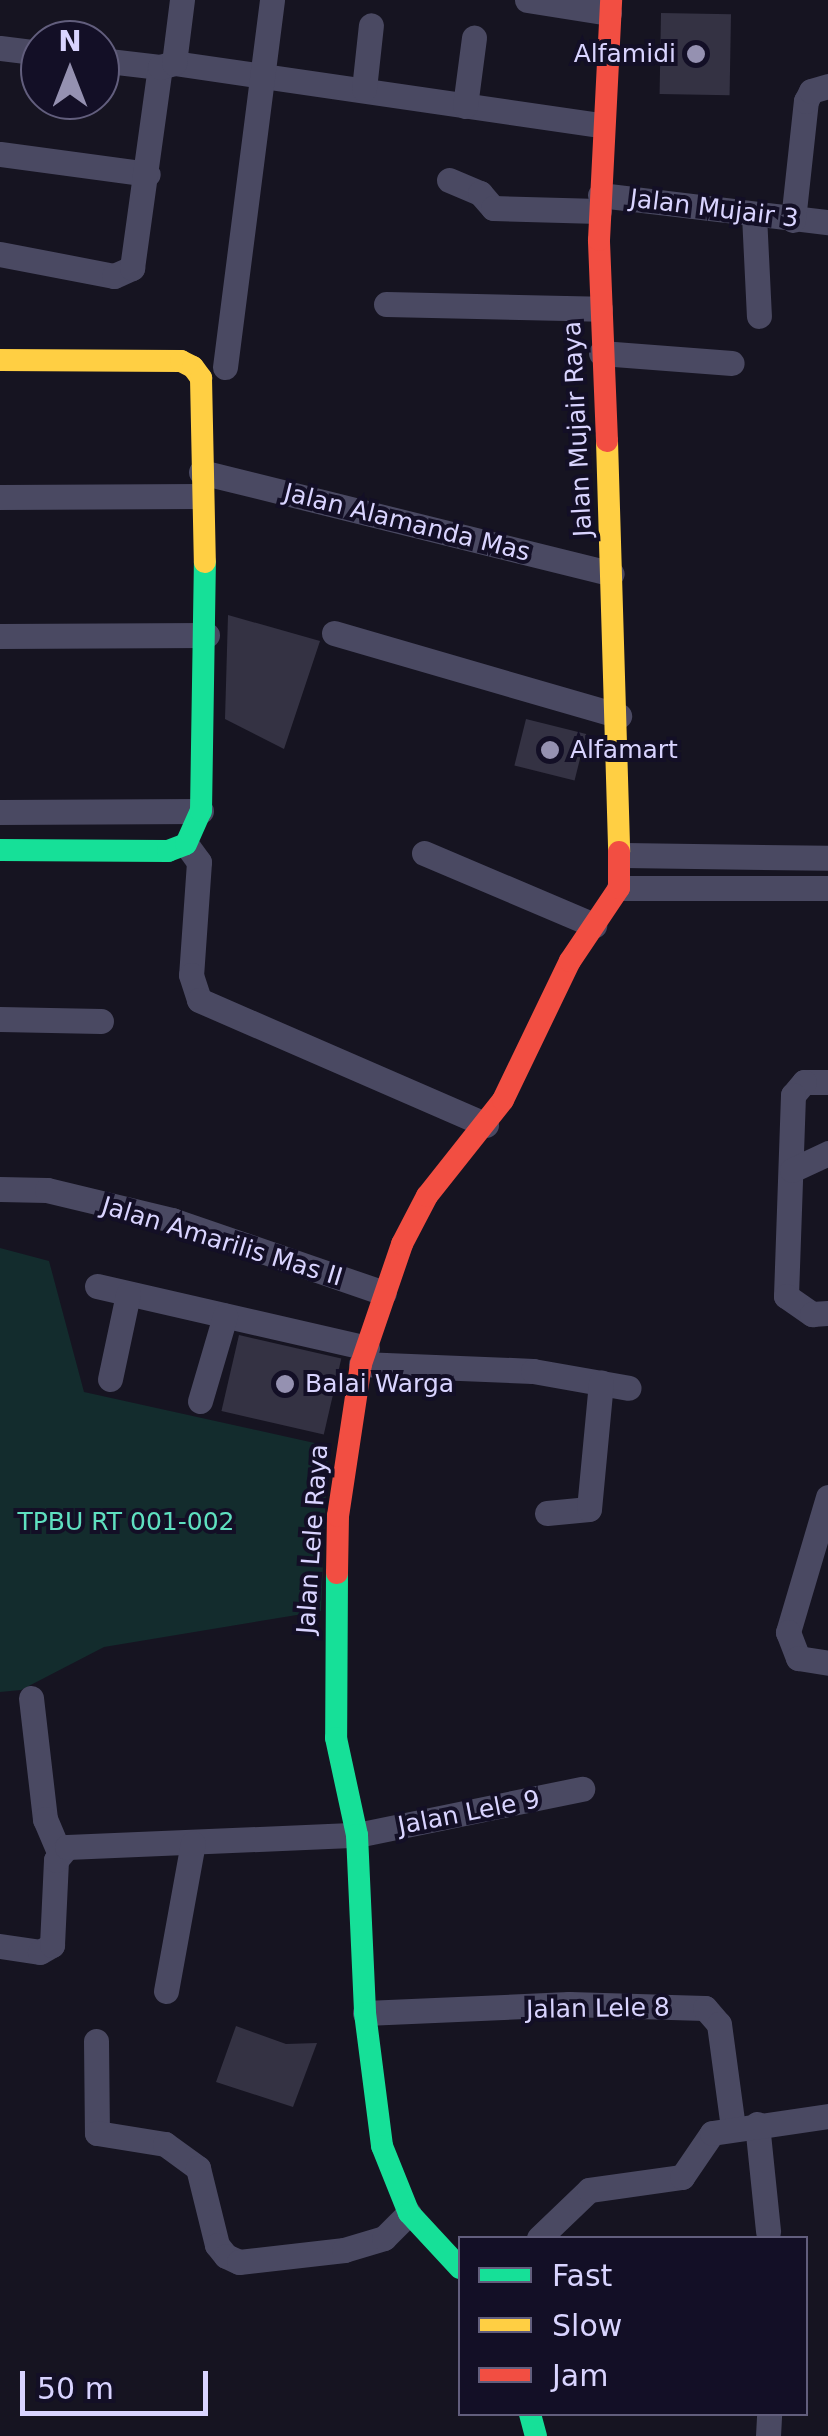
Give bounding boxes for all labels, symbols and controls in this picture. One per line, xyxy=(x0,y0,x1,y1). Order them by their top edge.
north arrow xyxy=(20,20,120,120)
text: N xyxy=(58,25,82,58)
place label: Alfamidi xyxy=(574,39,676,69)
marker: Alfamidi xyxy=(685,43,707,65)
street label: Jalan Mujair 3 xyxy=(628,184,800,234)
street label: Jalan Mujair Raya xyxy=(557,320,599,538)
street label: Jalan Alamanda Mas xyxy=(281,478,533,568)
place label: Alfamart xyxy=(570,735,678,765)
marker: Alfamart xyxy=(539,739,561,761)
street label: Jalan Amarilis Mas II xyxy=(98,1191,346,1293)
place label: Balai Warga xyxy=(305,1369,454,1399)
marker: Balai Warga xyxy=(274,1373,296,1395)
street label: Jalan Lele Raya xyxy=(291,1443,335,1635)
park label: TPBU RT 001-002 xyxy=(18,1507,234,1537)
street label: Jalan Lele 9 xyxy=(396,1785,542,1841)
street label: Jalan Lele 8 xyxy=(526,1993,670,2025)
legend xyxy=(458,2236,808,2416)
text: Fast xyxy=(552,2258,612,2293)
text: Slow xyxy=(552,2308,622,2343)
scale bar xyxy=(25,2351,212,2413)
text: Jam xyxy=(552,2358,608,2393)
text: 50 m xyxy=(37,2371,114,2406)

